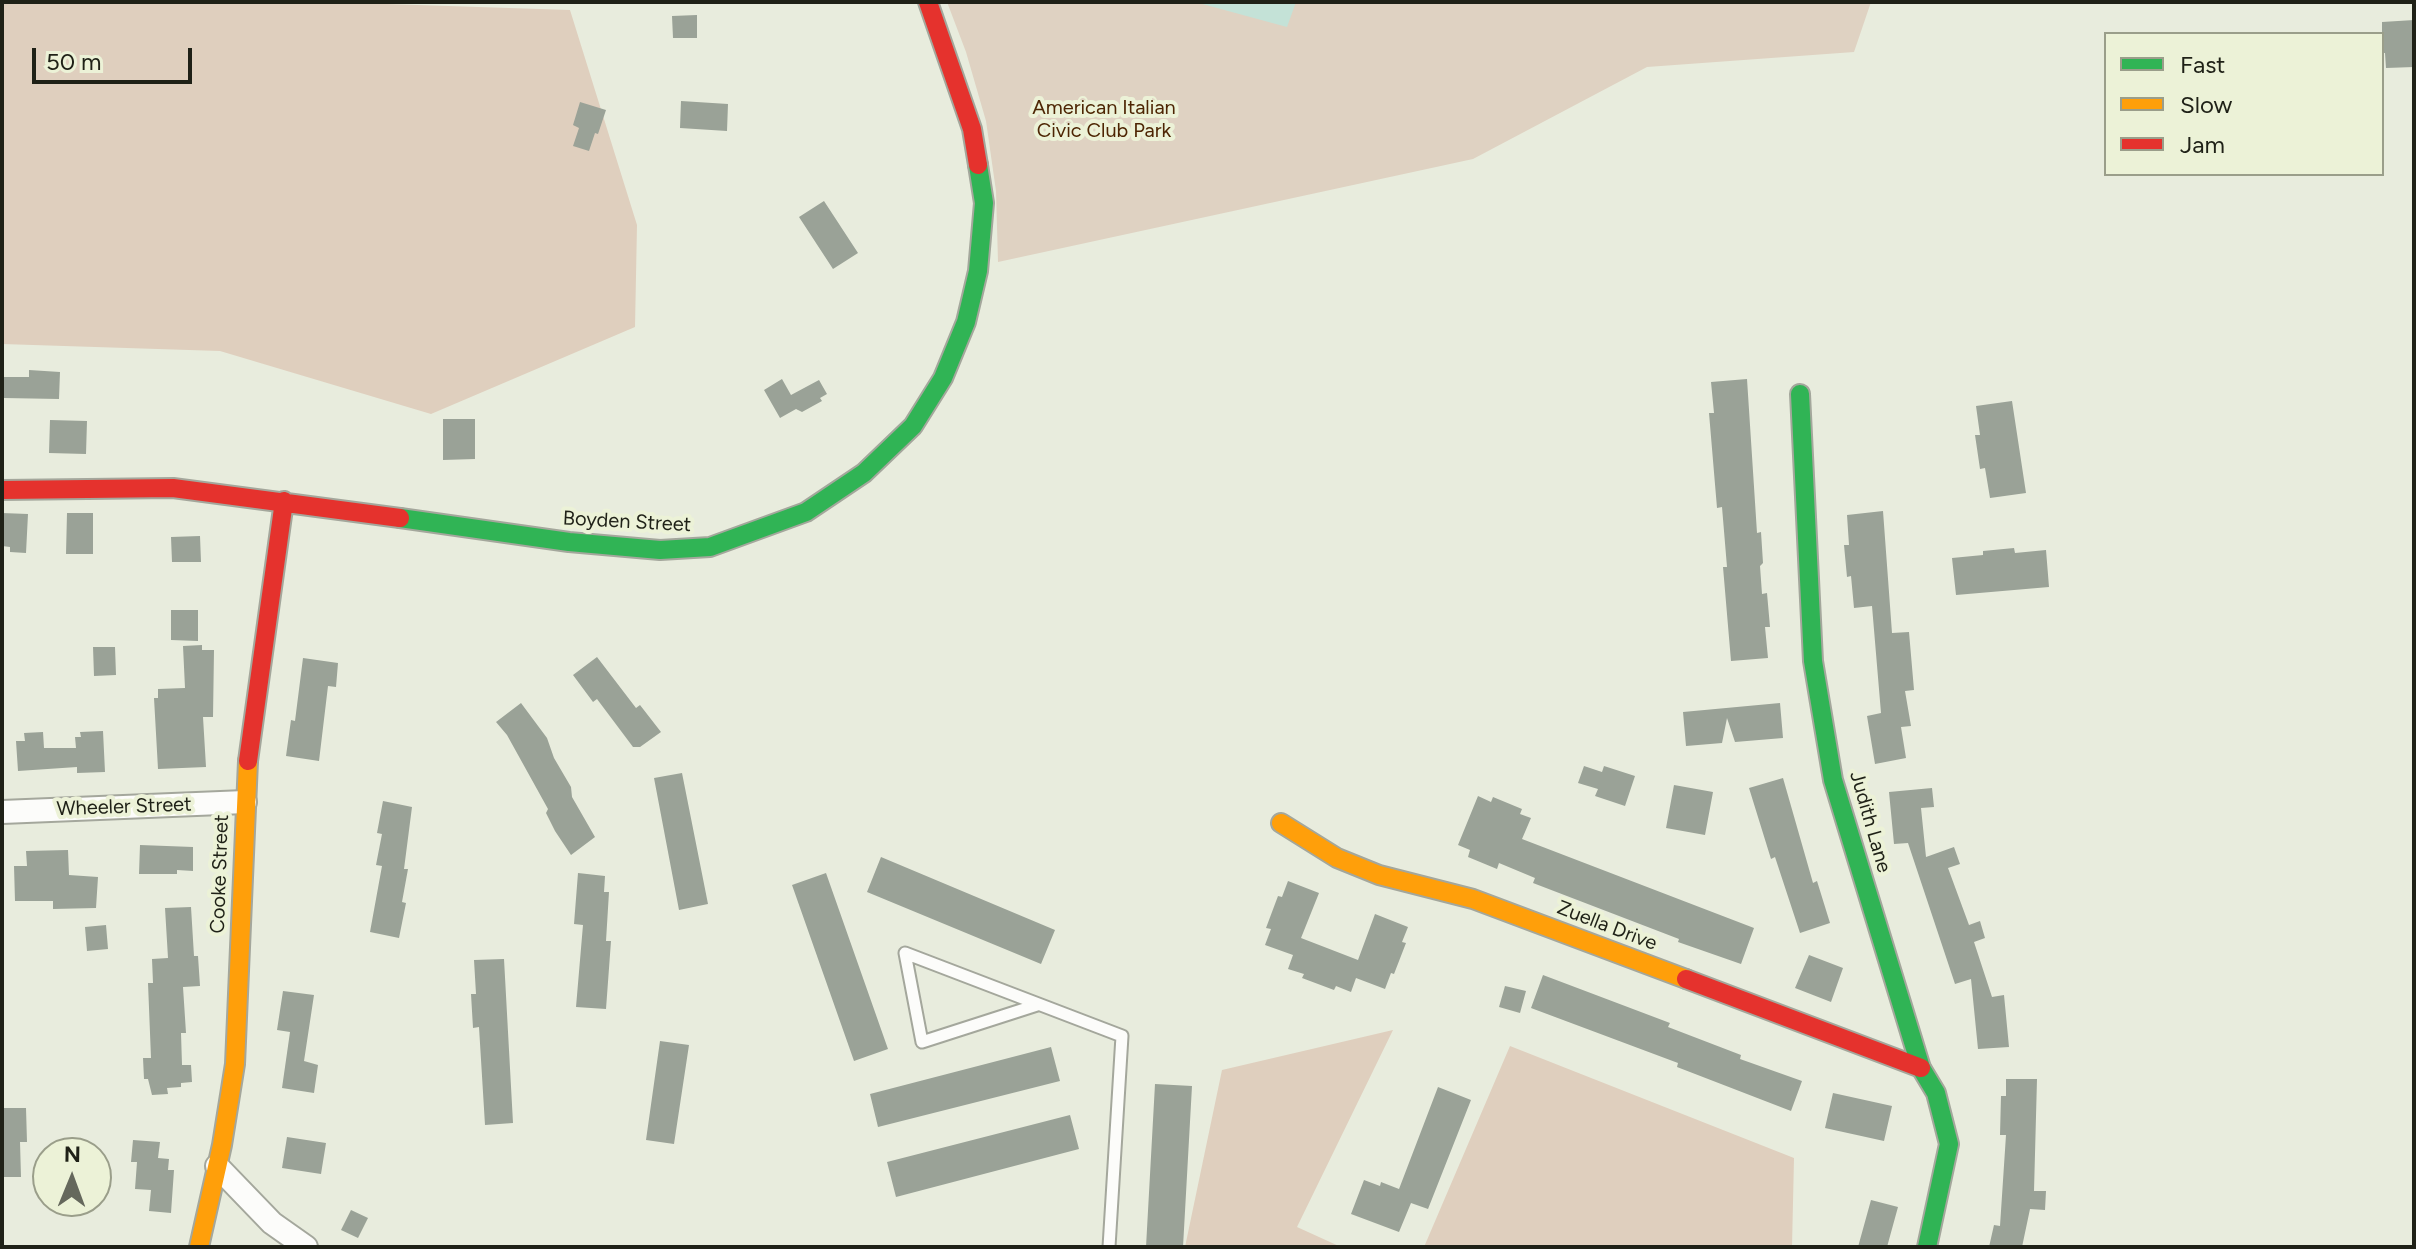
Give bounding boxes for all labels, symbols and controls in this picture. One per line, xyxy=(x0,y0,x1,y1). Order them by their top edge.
scale bar xyxy=(36,32,196,82)
legend xyxy=(2104,32,2384,176)
text: 50 m xyxy=(46,47,102,76)
text: Fast xyxy=(2180,50,2225,79)
text: Slow xyxy=(2180,90,2232,119)
park label: American Italian Civic Club Park xyxy=(1032,96,1176,143)
text: Jam xyxy=(2180,130,2225,159)
street label: Boyden Street xyxy=(562,507,692,537)
street label: Judith Lane xyxy=(1844,769,1896,875)
street label: Wheeler Street xyxy=(56,793,192,821)
street label: Cooke Street xyxy=(206,814,234,934)
street label: Zuella Drive xyxy=(1554,896,1660,956)
north arrow xyxy=(32,1137,112,1217)
text: N xyxy=(64,1141,81,1168)

